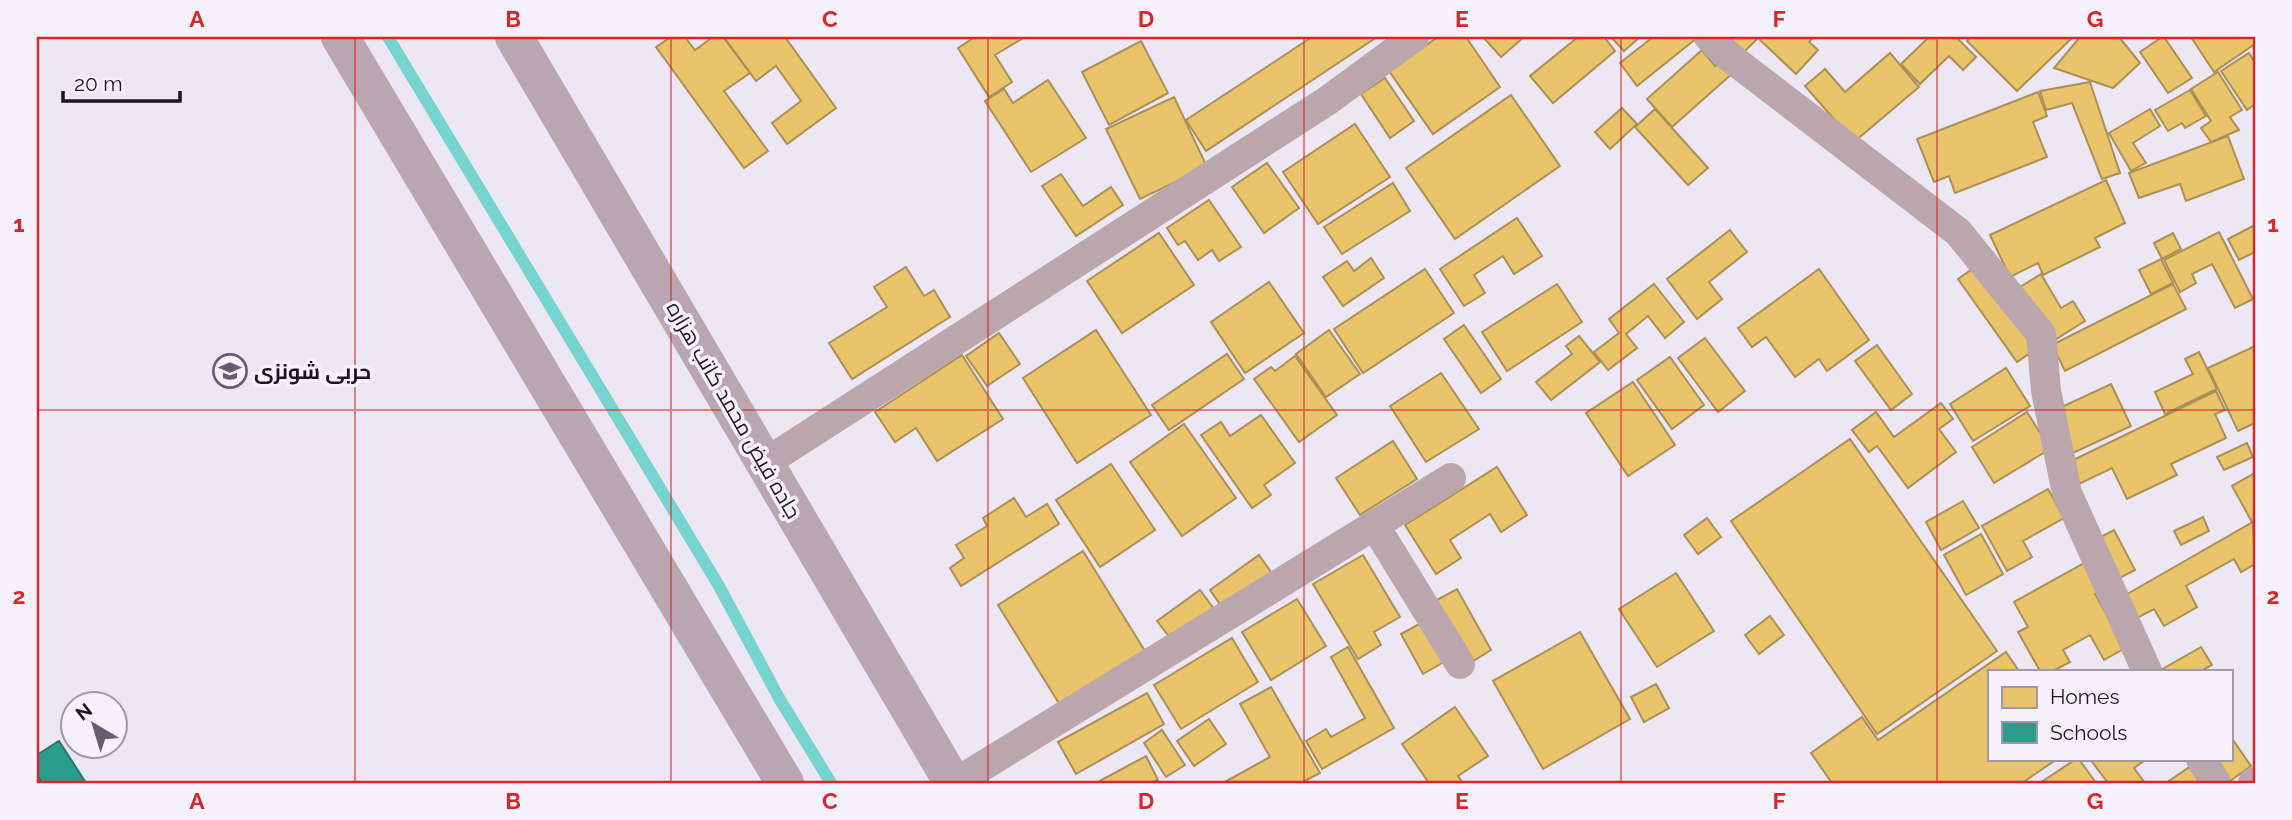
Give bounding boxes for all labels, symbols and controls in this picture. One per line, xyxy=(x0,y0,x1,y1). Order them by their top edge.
text: A xyxy=(189,5,205,32)
text: B xyxy=(505,5,521,32)
text: C xyxy=(822,5,838,32)
text: D xyxy=(1138,5,1154,32)
text: E xyxy=(1455,5,1469,32)
text: F xyxy=(1772,5,1786,32)
text: G xyxy=(2087,5,2103,32)
scale bar xyxy=(63,60,180,104)
text: 20 m xyxy=(74,71,122,96)
text: 1 xyxy=(13,210,25,237)
text: 1 xyxy=(2267,210,2279,237)
street label: جاده فیض محمد کاتب هزاره xyxy=(661,297,806,523)
school or university icon: حربی شونزی xyxy=(211,352,249,390)
place label: حربی شونزی xyxy=(254,359,371,385)
text: 2 xyxy=(13,582,25,609)
text: 2 xyxy=(2267,582,2279,609)
legend xyxy=(1988,670,2232,760)
text: Homes xyxy=(2050,684,2120,709)
north arrow xyxy=(60,690,130,760)
text: N xyxy=(71,698,96,725)
text: Schools xyxy=(2050,720,2127,745)
text: A xyxy=(189,787,205,814)
text: B xyxy=(505,787,521,814)
text: C xyxy=(822,787,838,814)
text: D xyxy=(1138,787,1154,814)
text: E xyxy=(1455,787,1469,814)
text: F xyxy=(1772,787,1786,814)
text: G xyxy=(2087,787,2103,814)

